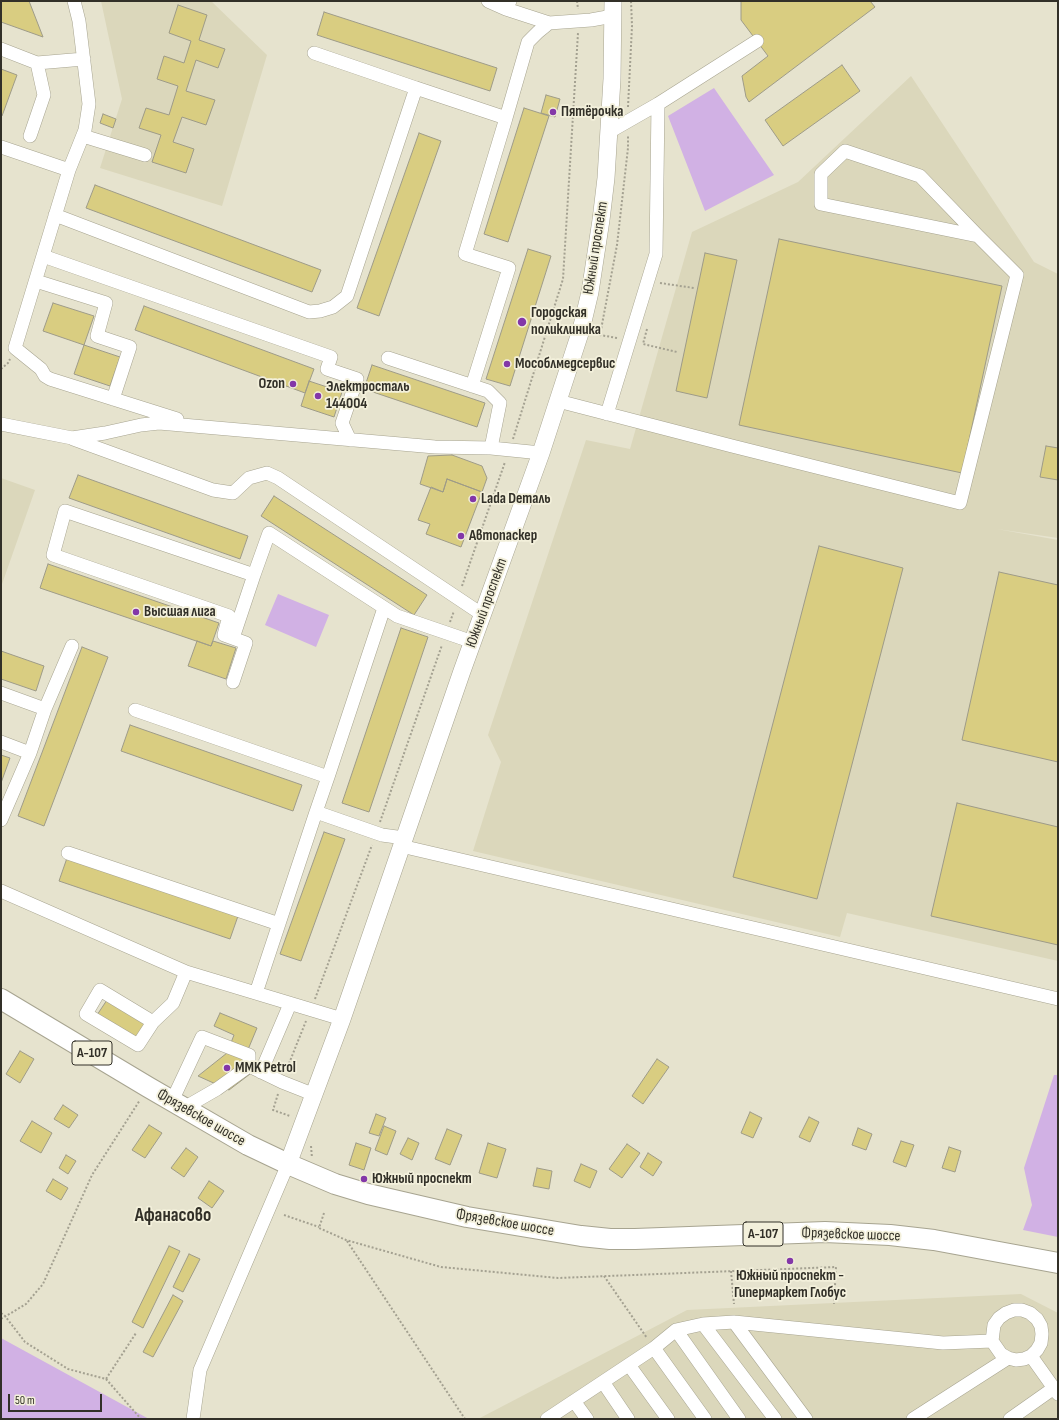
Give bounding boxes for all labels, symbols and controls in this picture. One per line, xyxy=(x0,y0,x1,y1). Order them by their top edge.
place label: Пятёрочка xyxy=(561,103,623,121)
marker: Пятёрочка xyxy=(548,107,558,117)
street label: Южный проспект xyxy=(580,200,612,296)
place label: Городская поликлиника xyxy=(531,304,601,339)
marker: Городская поликлиника xyxy=(516,316,528,328)
place label: Мособлмедсервис xyxy=(515,355,615,373)
marker: Мособлмедсервис xyxy=(502,359,512,369)
place label: Ozon xyxy=(258,375,285,393)
place label: Электросталь 144004 xyxy=(326,378,409,413)
marker: Ozon xyxy=(288,379,298,389)
marker: Электросталь 144004 xyxy=(313,391,323,401)
place label: Lada Dеталь xyxy=(481,490,551,508)
marker: Lada Dеталь xyxy=(468,494,478,504)
place label: Автопаскер xyxy=(469,527,537,545)
marker: Автопаскер xyxy=(456,531,466,541)
street label: Южный проспект xyxy=(462,556,512,650)
place label: Высшая лига xyxy=(144,603,216,621)
marker: Высшая лига xyxy=(131,607,141,617)
road number: А-107 xyxy=(72,1041,112,1065)
place label: MMK Petrol xyxy=(235,1059,296,1077)
marker: MMK Petrol xyxy=(222,1063,232,1073)
street label: Фрязевское шоссе xyxy=(154,1085,248,1151)
place label: Южный проспект xyxy=(372,1170,472,1188)
marker: Южный проспект xyxy=(359,1174,369,1184)
district label: Афанасово xyxy=(135,1205,211,1227)
street label: Фрязевское шоссе xyxy=(455,1206,555,1240)
road number: А-107 xyxy=(743,1222,783,1246)
street label: Фрязевское шоссе xyxy=(801,1224,901,1246)
marker: Южный проспект - Гипермаркет Глобус xyxy=(785,1256,795,1266)
place label: Южный проспект - Гипермаркет Глобус xyxy=(734,1267,846,1302)
scale bar xyxy=(10,1386,104,1412)
text: 50 m xyxy=(15,1393,35,1408)

